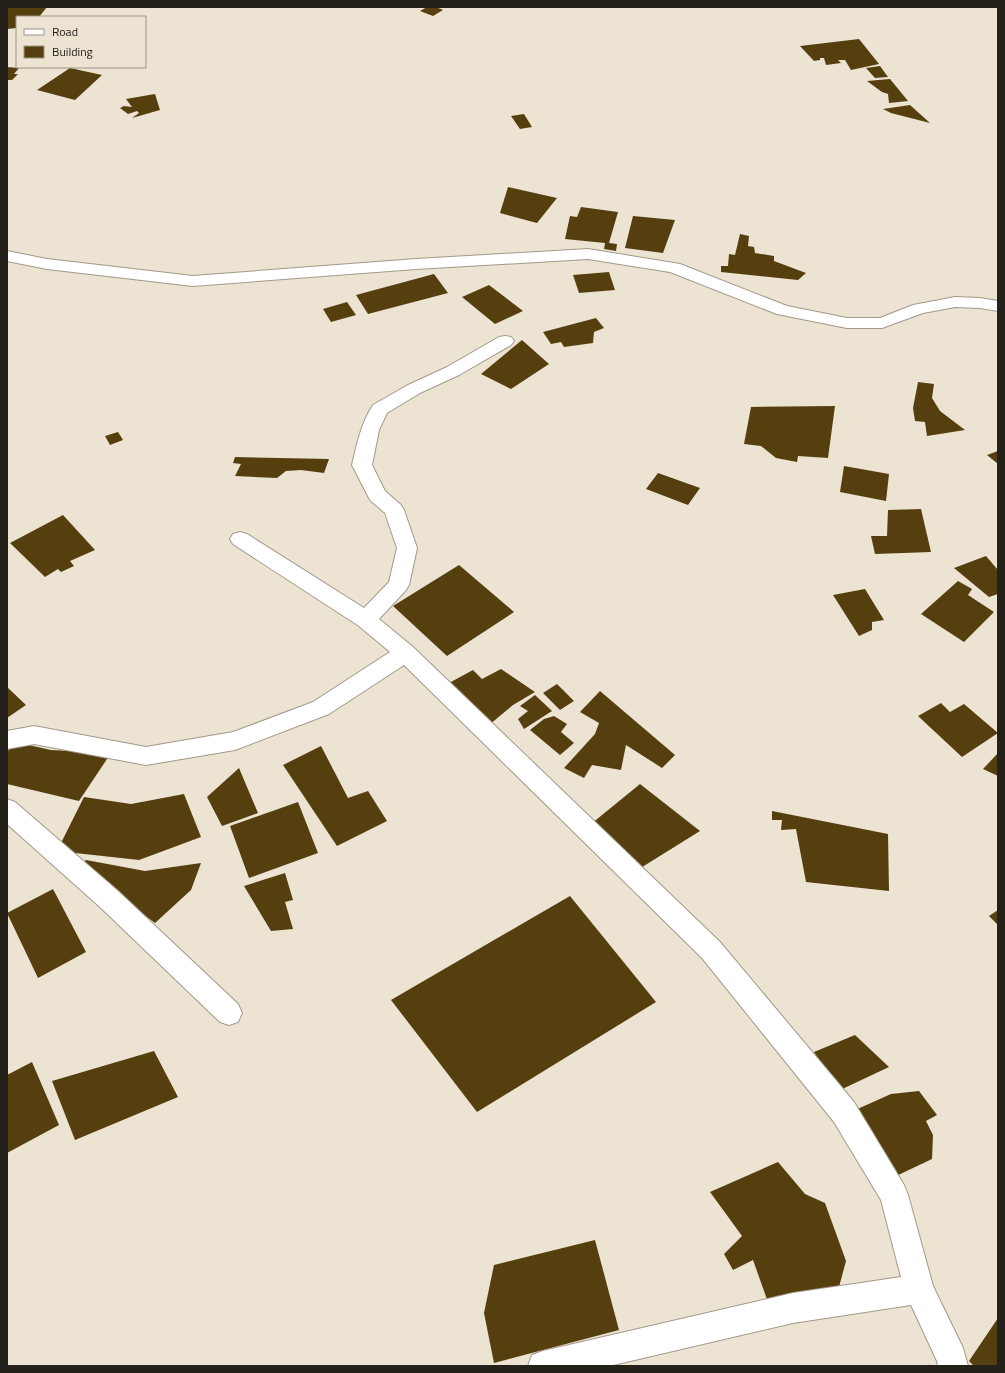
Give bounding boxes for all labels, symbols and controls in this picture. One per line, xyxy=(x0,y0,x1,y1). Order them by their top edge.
legend xyxy=(16,16,146,68)
text: Road xyxy=(52,22,78,41)
text: Building xyxy=(52,42,93,61)

